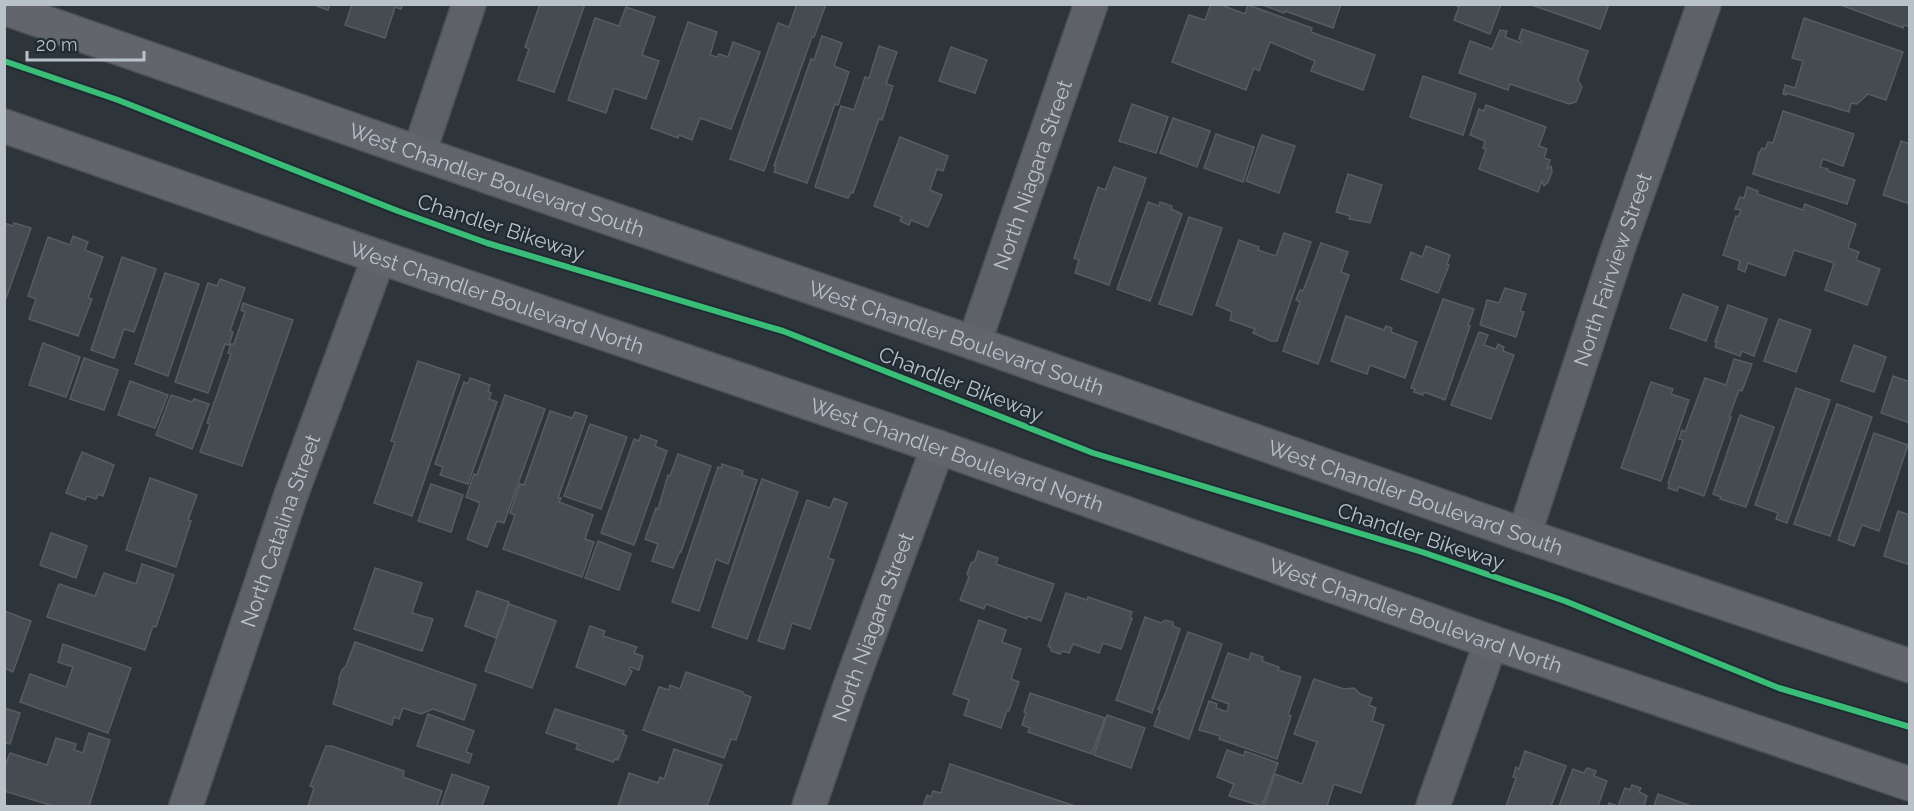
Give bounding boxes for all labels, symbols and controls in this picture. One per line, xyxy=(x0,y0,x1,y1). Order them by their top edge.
scale bar xyxy=(27,24,144,62)
text: 20 m xyxy=(36,34,78,55)
street label: North Niagara Street xyxy=(988,76,1076,273)
street label: West Chandler Boulevard South xyxy=(346,117,648,242)
street label: North Fairview Street xyxy=(1568,169,1656,369)
street label: Chandler Bikeway xyxy=(414,188,588,266)
street label: West Chandler Boulevard North xyxy=(347,235,647,359)
street label: West Chandler Boulevard South xyxy=(806,275,1108,400)
street label: Chandler Bikeway xyxy=(875,341,1047,427)
street label: West Chandler Boulevard North xyxy=(807,392,1107,517)
street label: North Catalina Street xyxy=(235,431,325,630)
street label: West Chandler Boulevard South xyxy=(1265,434,1567,560)
street label: Chandler Bikeway xyxy=(1334,497,1508,575)
street label: North Niagara Street xyxy=(826,529,918,725)
street label: West Chandler Boulevard North xyxy=(1266,552,1566,678)

